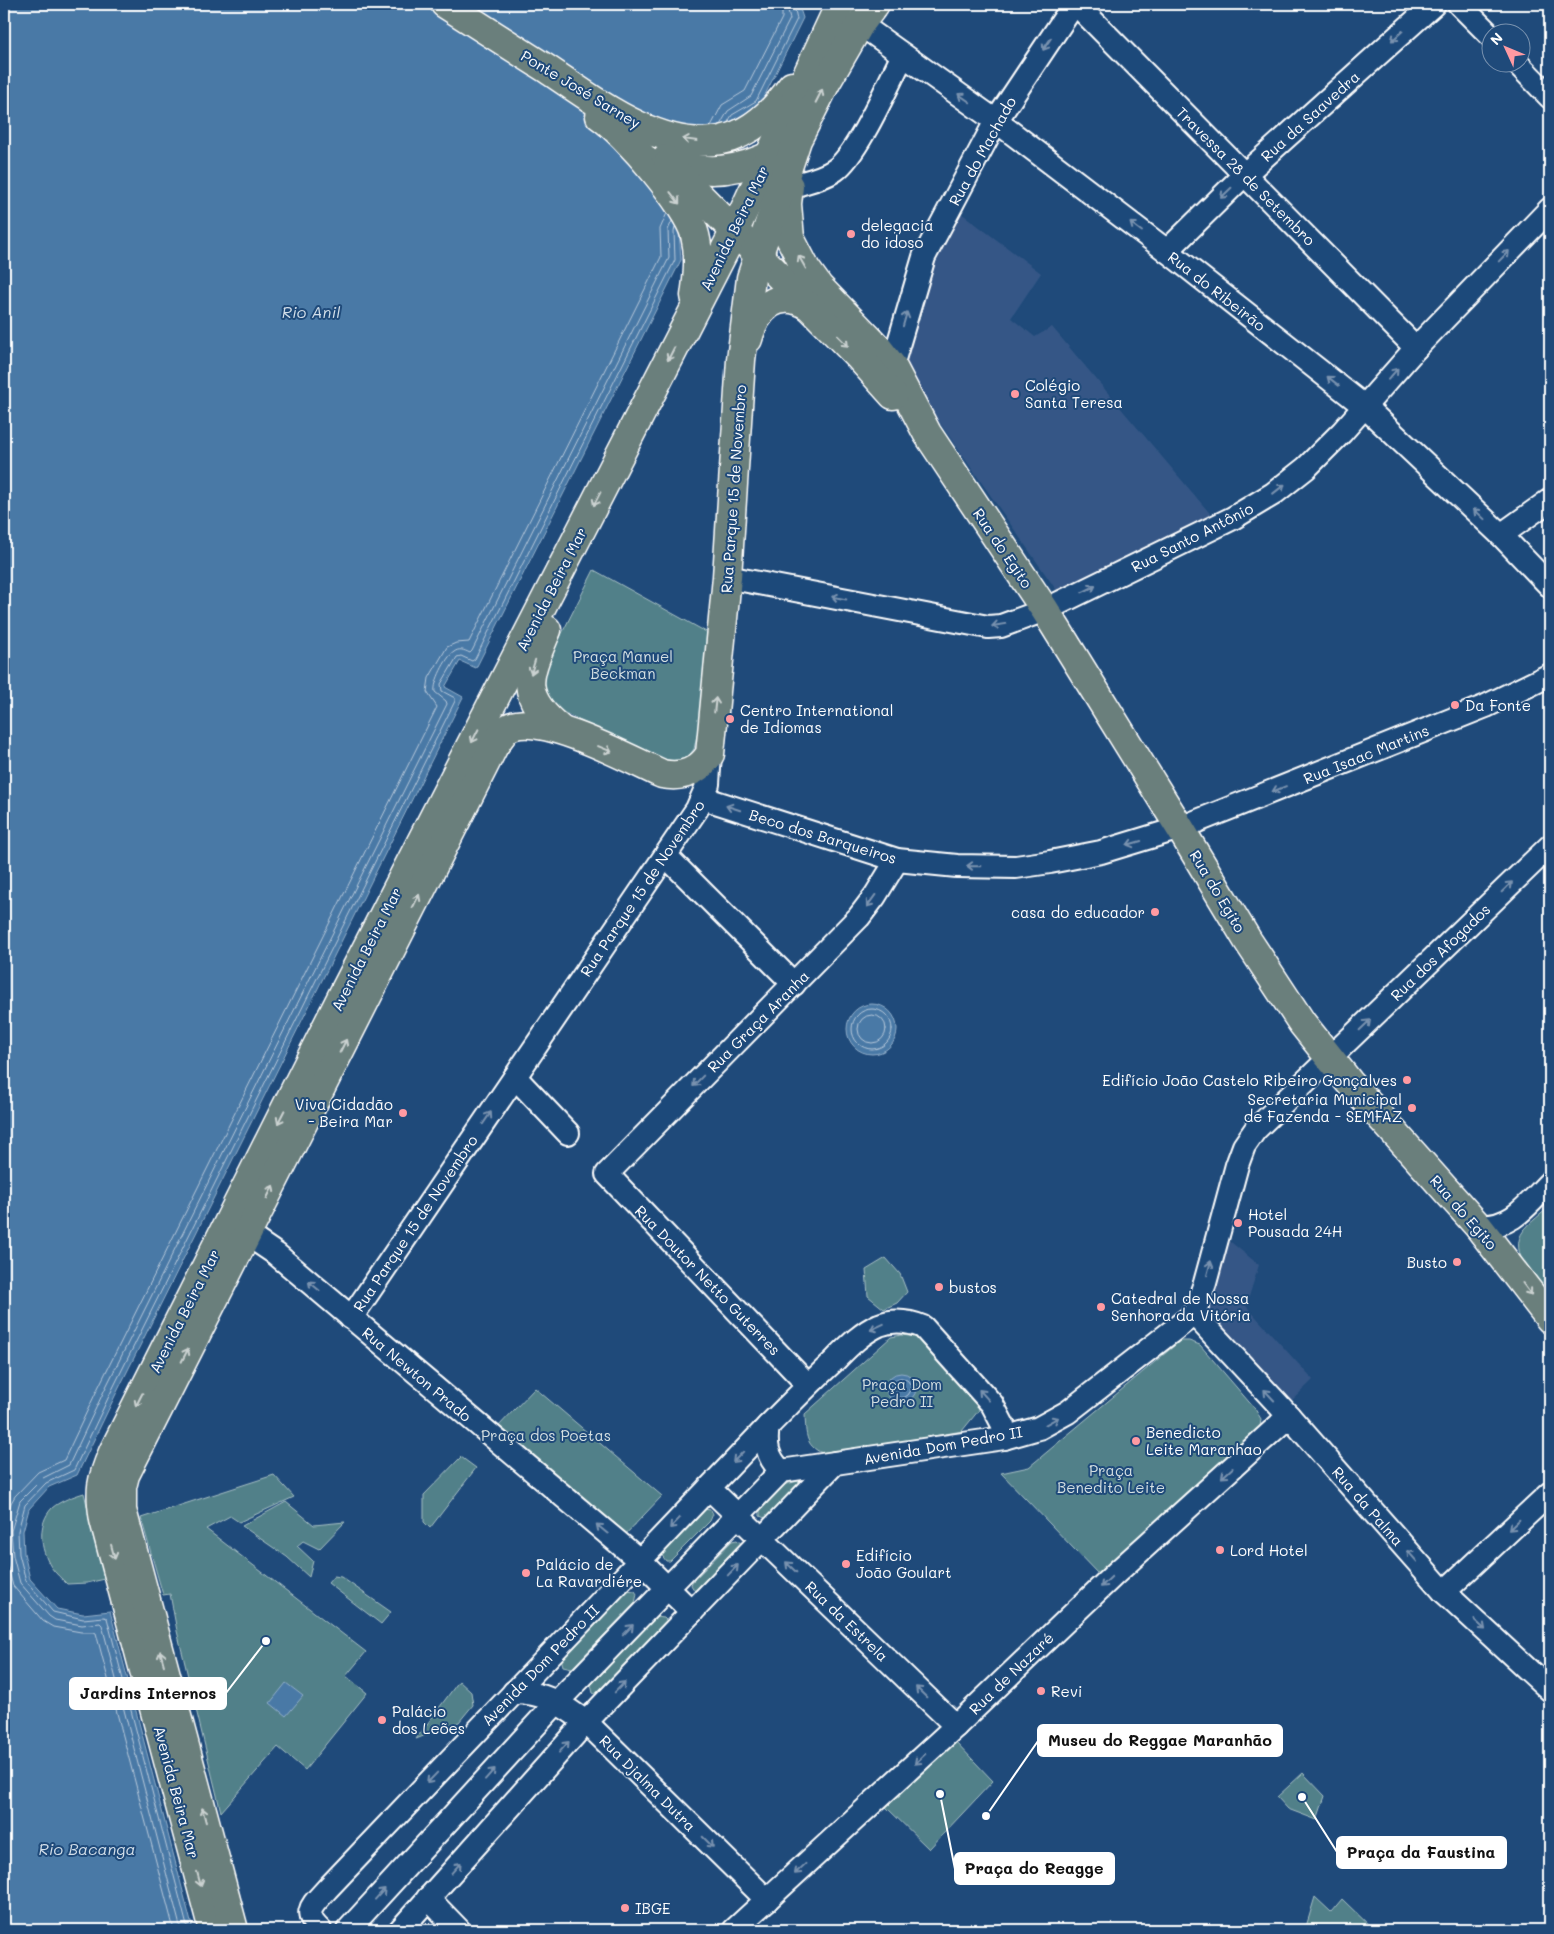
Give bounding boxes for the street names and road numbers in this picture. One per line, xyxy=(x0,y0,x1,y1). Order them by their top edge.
street label: Ponte José Sarney xyxy=(517,45,645,133)
street label: Rua da Saavedra xyxy=(1256,66,1364,166)
street label: Rua do Machado xyxy=(944,93,1020,209)
street label: Travessa 28 de Setembro xyxy=(1172,102,1320,250)
street label: Avenida Beira Mar xyxy=(695,162,773,294)
street label: Rua do Ribeirão xyxy=(1164,247,1270,335)
street label: Rua Parque 15 de Novembro xyxy=(716,384,750,594)
street label: Rua Santo Antônio xyxy=(1128,498,1256,576)
street label: Rua do Egito xyxy=(969,504,1037,592)
street label: Avenida Beira Mar xyxy=(511,524,591,654)
street label: Rua Isaac Martins xyxy=(1300,720,1432,788)
street label: Rua Parque 15 de Novembro xyxy=(575,796,709,980)
street label: Beco dos Barqueiros xyxy=(747,804,899,868)
street label: Rua do Egito xyxy=(1186,846,1250,936)
street label: Avenida Beira Mar xyxy=(326,884,406,1014)
street label: Rua dos Afogados xyxy=(1386,899,1494,1005)
street label: Rua Graça Aranha xyxy=(703,966,813,1076)
street label: Rua Parque 15 de Novembro xyxy=(348,1131,482,1315)
street label: Rua do Egito xyxy=(1426,1171,1502,1254)
street label: Rua Doutor Netto Guterres xyxy=(631,1201,785,1359)
street label: Avenida Beira Mar xyxy=(144,1246,224,1376)
street label: Rua Newton Prado xyxy=(358,1322,476,1426)
street label: Avenida Dom Pedro II xyxy=(862,1421,1024,1469)
street label: Rua da Palma xyxy=(1328,1462,1408,1550)
street label: Rua da Estrela xyxy=(801,1576,893,1666)
street label: Avenida Dom Pedro II xyxy=(477,1600,603,1730)
street label: Rua de Nazaré xyxy=(964,1627,1058,1719)
street label: Avenida Beira Mar xyxy=(150,1724,204,1860)
street label: Rua Djalma Dutra xyxy=(595,1730,701,1836)

